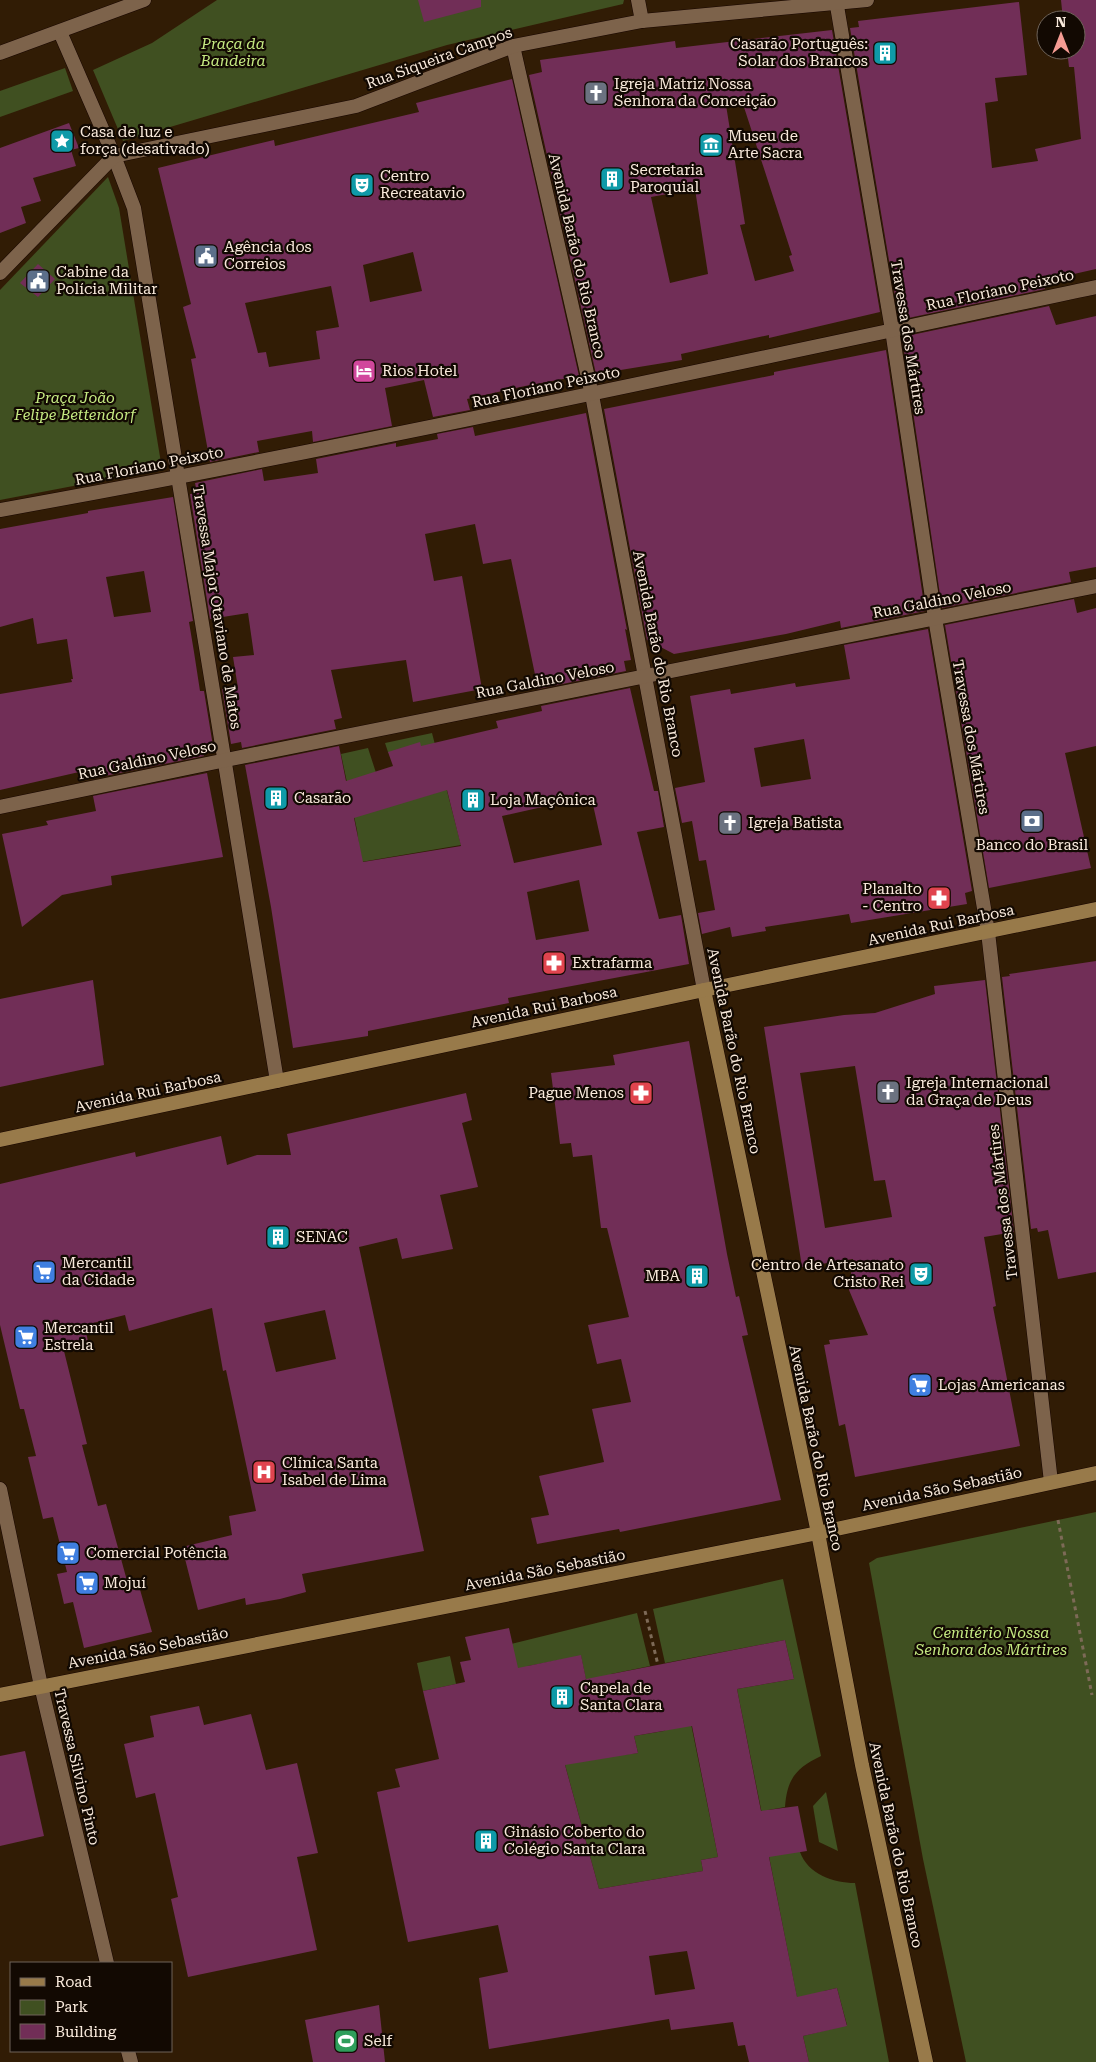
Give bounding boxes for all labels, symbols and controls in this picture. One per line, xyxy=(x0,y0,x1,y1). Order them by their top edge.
north arrow xyxy=(1036,10,1086,60)
text: N xyxy=(1056,14,1067,30)
street label: Rua Siqueira Campos xyxy=(364,23,514,93)
park label: Praça da Bandeira xyxy=(200,35,265,70)
place label: Casarão Português: Solar dos Brancos xyxy=(730,35,868,70)
building icon: Casarão Português: Solar dos Brancos xyxy=(872,40,898,66)
place label: Igreja Matriz Nossa Senhora da Conceição xyxy=(614,75,776,110)
church icon: Igreja Matriz Nossa Senhora da Conceição xyxy=(583,80,609,106)
place label: Casa de luz e força (desativado) xyxy=(80,123,210,158)
place label: Museu de Arte Sacra xyxy=(728,127,802,162)
place icon: Casa de luz e força (desativado) xyxy=(49,128,75,154)
museum icon: Museu de Arte Sacra xyxy=(698,132,724,158)
street label: Avenida Barão do Rio Branco xyxy=(545,152,609,360)
place label: Secretaria Paroquial xyxy=(630,161,703,196)
building icon: Secretaria Paroquial xyxy=(599,166,625,192)
place label: Centro Recreatavio xyxy=(380,167,465,202)
theatre icon: Centro Recreatavio xyxy=(349,172,375,198)
place label: Agência dos Correios xyxy=(224,238,312,273)
public building icon: Agência dos Correios xyxy=(193,243,219,269)
street label: Travessa dos Mártires xyxy=(887,258,929,416)
place label: Cabine da Polícia Militar xyxy=(56,263,157,298)
street label: Rua Floriano Peixoto xyxy=(924,266,1076,314)
public building icon: Cabine da Polícia Militar xyxy=(25,268,51,294)
hotel icon: Rios Hotel xyxy=(351,358,377,384)
place label: Rios Hotel xyxy=(382,362,457,380)
street label: Rua Floriano Peixoto xyxy=(470,363,622,411)
park label: Praça João Felipe Bettendorf xyxy=(13,389,137,424)
street label: Rua Floriano Peixoto xyxy=(73,443,225,489)
street label: Travessa Major Otaviano de Matos xyxy=(189,483,245,731)
street label: Avenida Barão do Rio Branco xyxy=(629,549,687,759)
street label: Rua Galdino Veloso xyxy=(871,578,1013,622)
street label: Rua Galdino Veloso xyxy=(474,658,616,702)
street label: Travessa dos Mártires xyxy=(949,658,993,816)
street label: Rua Galdino Veloso xyxy=(76,737,218,783)
building icon: Casarão xyxy=(263,785,289,811)
building icon: Loja Maçônica xyxy=(460,787,486,813)
place label: Casarão xyxy=(294,789,351,807)
place label: Loja Maçônica xyxy=(490,791,596,809)
bank icon: Banco do Brasil xyxy=(1019,808,1045,834)
church icon: Igreja Batista xyxy=(717,810,743,836)
place label: Igreja Batista xyxy=(748,814,842,832)
place label: Banco do Brasil xyxy=(976,836,1089,854)
place label: Planalto - Centro xyxy=(862,880,922,915)
pharmacy icon: Planalto - Centro xyxy=(926,885,952,911)
street label: Avenida Rui Barbosa xyxy=(866,901,1016,949)
street label: Avenida Barão do Rio Branco xyxy=(703,946,765,1156)
pharmacy icon: Extrafarma xyxy=(541,950,567,976)
place label: Extrafarma xyxy=(572,954,652,972)
street label: Avenida Rui Barbosa xyxy=(469,983,619,1031)
street label: Avenida Rui Barbosa xyxy=(73,1068,223,1116)
place label: Igreja Internacional da Graça de Deus xyxy=(906,1074,1049,1109)
church icon: Igreja Internacional da Graça de Deus xyxy=(875,1079,901,1105)
pharmacy icon: Pague Menos xyxy=(628,1080,654,1106)
place label: Pague Menos xyxy=(528,1084,624,1102)
street label: Travessa dos Mártires xyxy=(985,1123,1021,1281)
building icon: SENAC xyxy=(265,1224,291,1250)
place label: SENAC xyxy=(296,1228,348,1246)
place label: Mercantil da Cidade xyxy=(62,1254,135,1289)
place label: Centro de Artesanato Cristo Rei xyxy=(751,1256,904,1291)
supermarket icon: Mercantil da Cidade xyxy=(31,1259,57,1285)
theatre icon: Centro de Artesanato Cristo Rei xyxy=(908,1261,934,1287)
building icon: MBA xyxy=(684,1263,710,1289)
place label: MBA xyxy=(645,1267,681,1285)
place label: Mercantil Estrela xyxy=(44,1319,114,1354)
supermarket icon: Mercantil Estrela xyxy=(13,1324,39,1350)
street label: Avenida Barão do Rio Branco xyxy=(785,1343,847,1553)
supermarket icon: Lojas Americanas xyxy=(907,1372,933,1398)
place label: Lojas Americanas xyxy=(938,1376,1065,1394)
place label: Clínica Santa Isabel de Lima xyxy=(282,1454,387,1489)
hospital icon: Clínica Santa Isabel de Lima xyxy=(251,1459,277,1485)
street label: Avenida São Sebastião xyxy=(860,1463,1024,1515)
supermarket icon: Comercial Potência xyxy=(55,1540,81,1566)
place label: Comercial Potência xyxy=(86,1544,227,1562)
street label: Avenida São Sebastião xyxy=(463,1546,627,1594)
supermarket icon: Mojuí xyxy=(74,1570,100,1596)
place label: Mojuí xyxy=(104,1574,146,1592)
street label: Avenida São Sebastião xyxy=(66,1624,230,1672)
park label: Cemitério Nossa Senhora dos Mártires xyxy=(914,1624,1067,1659)
place label: Capela de Santa Clara xyxy=(580,1679,662,1714)
building icon: Capela de Santa Clara xyxy=(549,1684,575,1710)
street label: Travessa Silvino Pinto xyxy=(50,1687,104,1847)
street label: Avenida Barão do Rio Branco xyxy=(865,1740,927,1950)
place label: Ginásio Coberto do Colégio Santa Clara xyxy=(504,1823,645,1858)
building icon: Ginásio Coberto do Colégio Santa Clara xyxy=(473,1828,499,1854)
legend xyxy=(10,1962,172,2052)
text: Road xyxy=(55,1973,92,1991)
text: Park xyxy=(55,1998,89,2016)
text: Building xyxy=(55,2023,117,2041)
sports icon: Self xyxy=(333,2028,359,2054)
place label: Self xyxy=(364,2032,393,2050)

